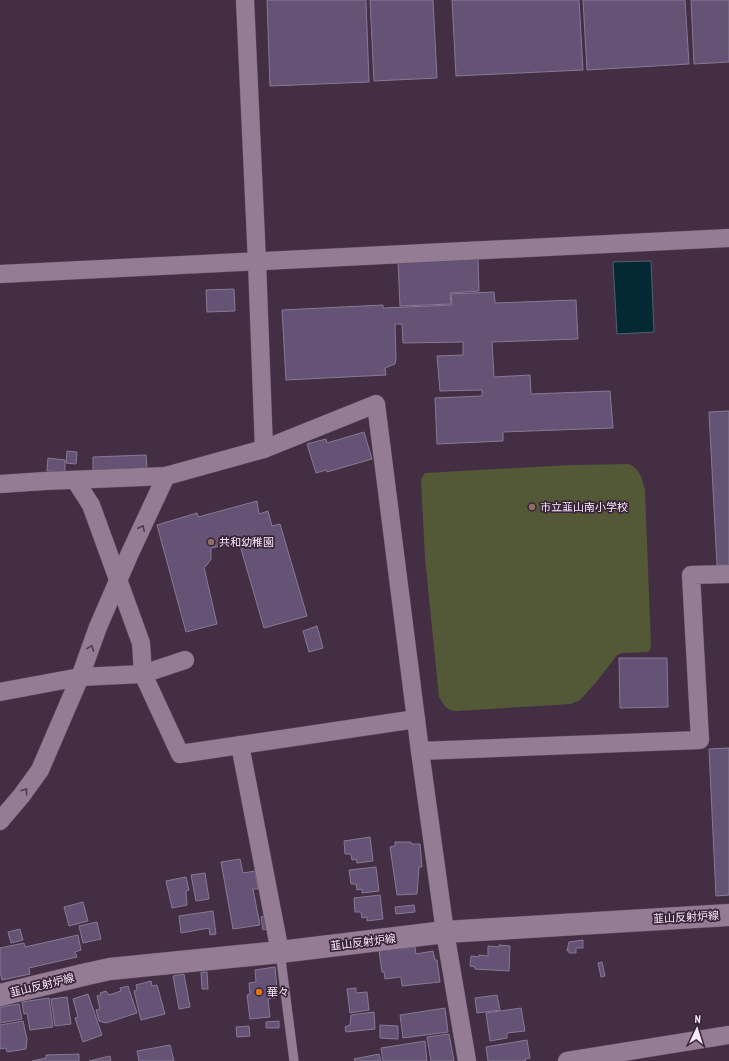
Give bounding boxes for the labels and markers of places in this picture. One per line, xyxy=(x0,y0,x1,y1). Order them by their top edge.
place label: 市立韮山南小学校 xyxy=(540,500,628,514)
marker: 市立韮山南小学校 xyxy=(527,502,537,512)
place label: 共和幼稚園 xyxy=(219,535,274,549)
marker: 共和幼稚園 xyxy=(206,537,216,547)
place label: 華々 xyxy=(267,985,289,999)
marker: 華々 xyxy=(254,987,264,997)

